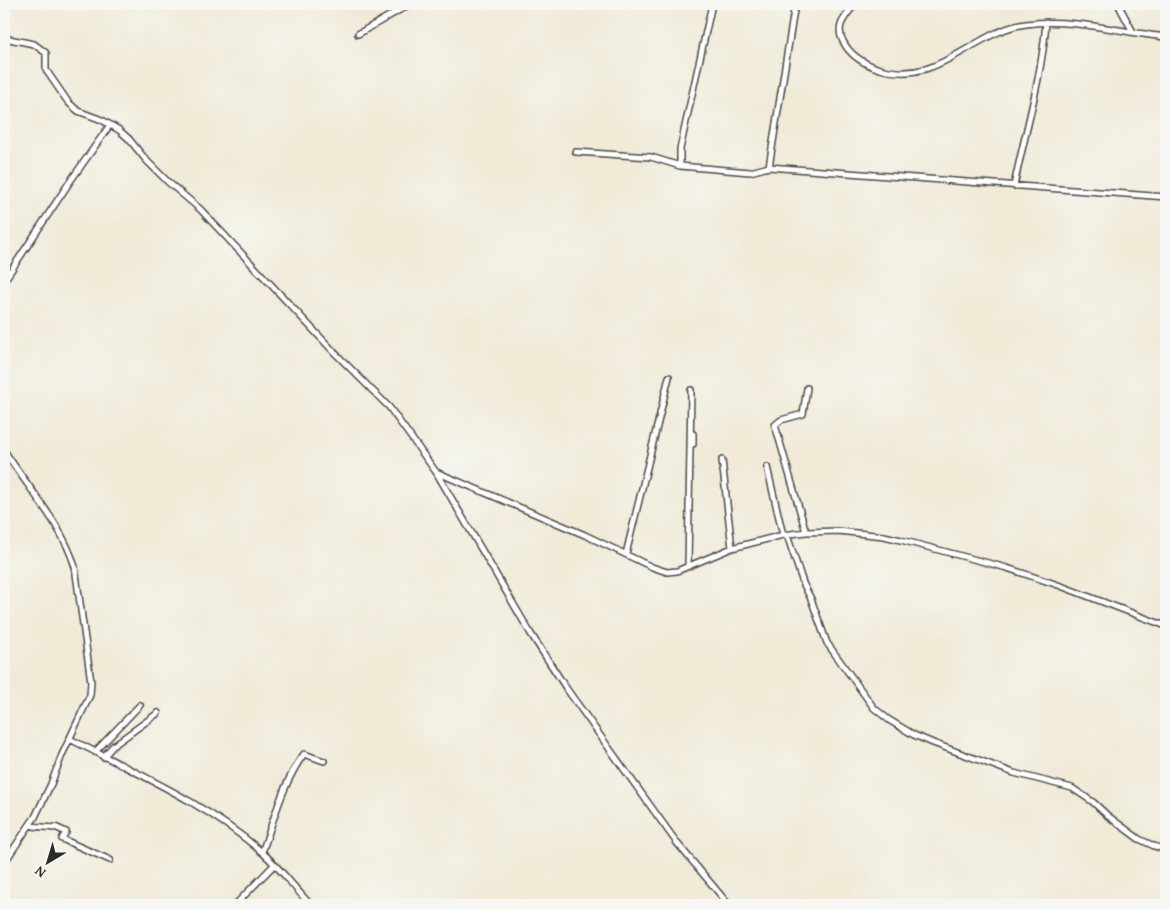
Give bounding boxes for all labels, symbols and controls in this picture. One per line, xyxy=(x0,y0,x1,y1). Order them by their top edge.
north arrow xyxy=(22,836,72,886)
text: N xyxy=(30,861,50,883)

